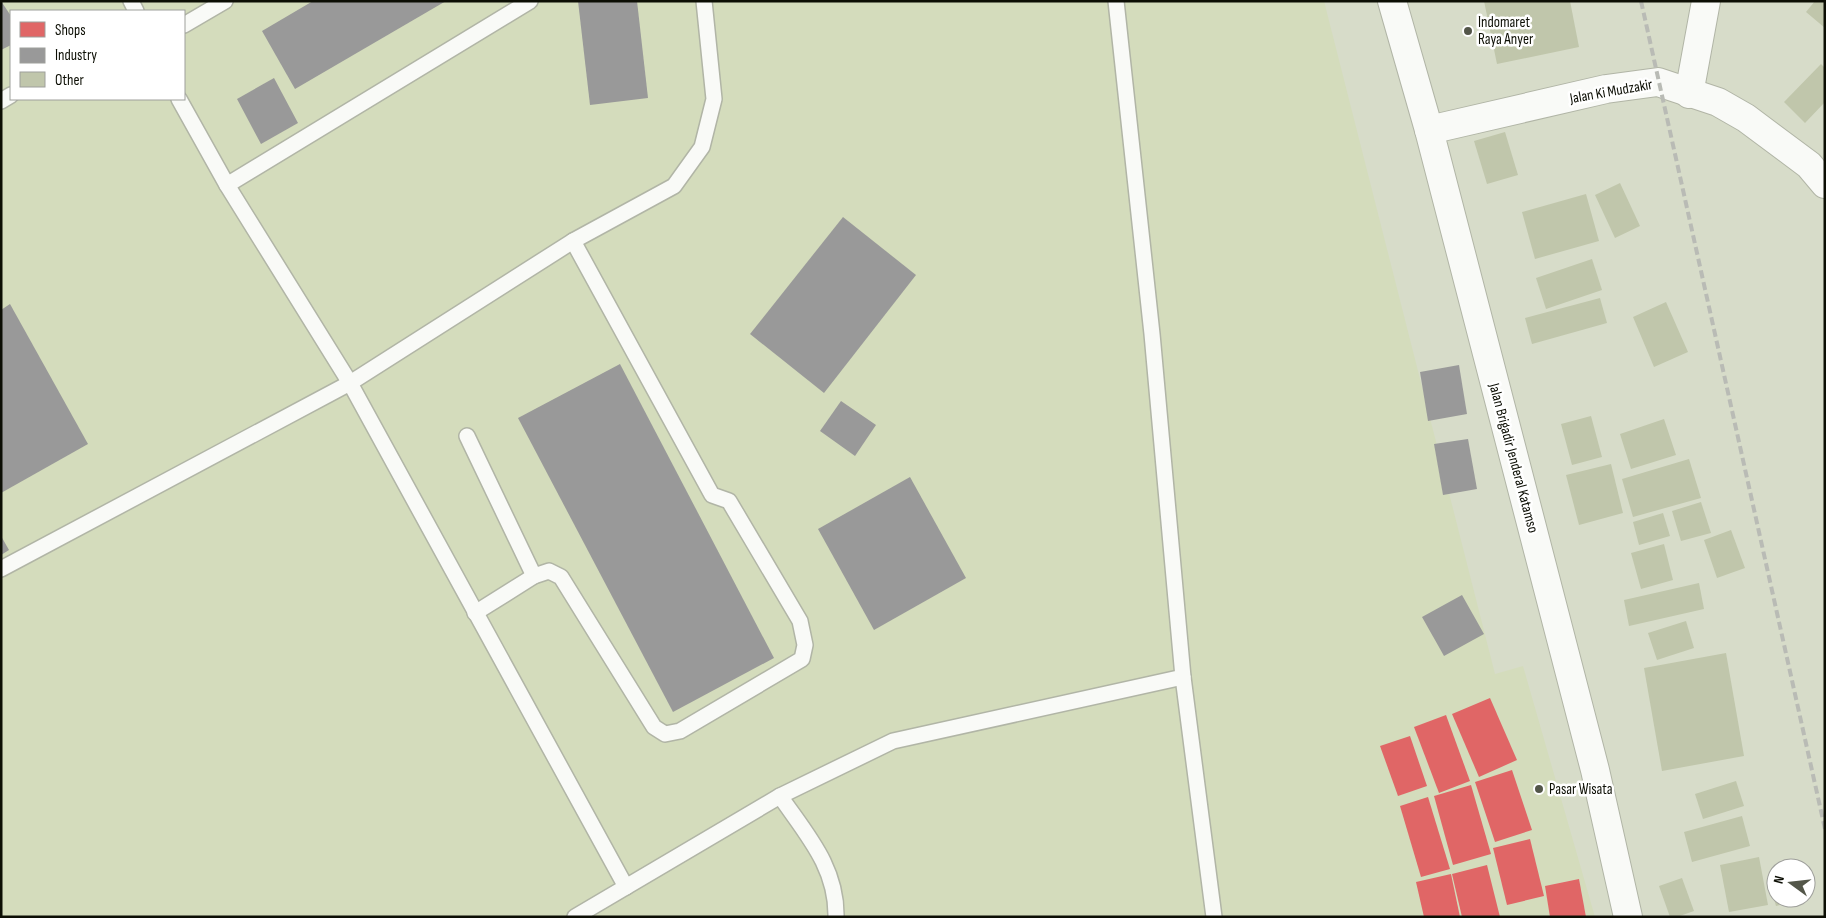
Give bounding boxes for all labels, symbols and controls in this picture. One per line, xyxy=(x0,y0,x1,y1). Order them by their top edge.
legend xyxy=(10,10,185,100)
place label: Indomaret Raya Anyer xyxy=(1478,13,1534,49)
text: Shops xyxy=(55,21,86,40)
marker: Indomaret Raya Anyer xyxy=(1462,25,1474,37)
text: Industry xyxy=(55,46,97,65)
text: Other xyxy=(55,71,84,90)
street label: Jalan Ki Mudzakir xyxy=(1567,75,1655,108)
street label: Jalan Brigadir Jenderal Katamso xyxy=(1484,380,1543,535)
place label: Pasar Wisata xyxy=(1549,780,1613,799)
marker: Pasar Wisata xyxy=(1533,783,1545,795)
north arrow xyxy=(1766,858,1816,908)
text: N xyxy=(1770,874,1788,886)

